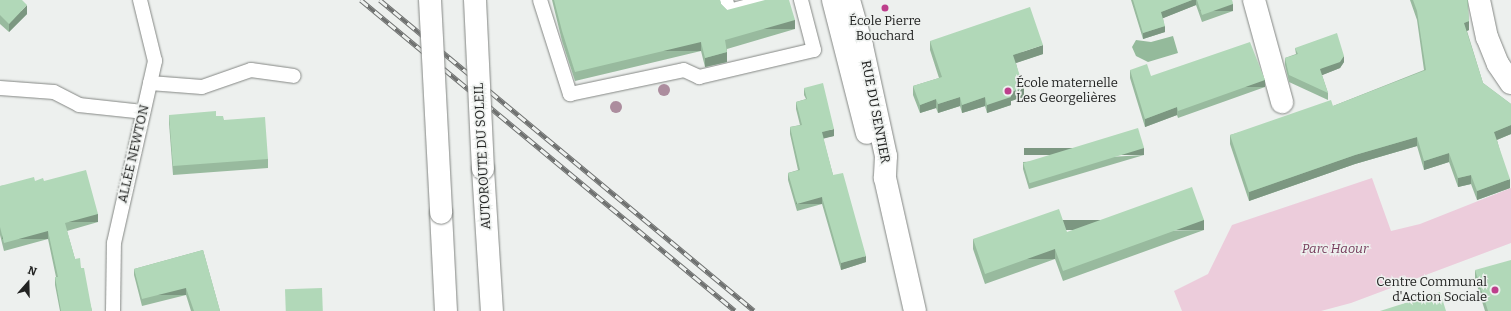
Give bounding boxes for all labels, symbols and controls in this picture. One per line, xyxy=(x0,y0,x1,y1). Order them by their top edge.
marker: École Pierre Bouchard xyxy=(880,3,890,13)
place label: École Pierre Bouchard xyxy=(849,14,921,45)
street label: RUE DU SENTIER xyxy=(857,59,893,165)
place label: École maternelle Les Georgelières xyxy=(1016,76,1118,107)
street label: AUTOROUTE DU SOLEIL xyxy=(471,82,495,230)
marker: École maternelle Les Georgelières xyxy=(1003,86,1013,96)
street label: ALLÉE NEWTON xyxy=(115,103,153,205)
park label: Parc Haour xyxy=(1302,241,1368,257)
north arrow xyxy=(8,263,48,303)
text: N xyxy=(26,264,38,279)
place label: Centre Communal d'Action Sociale xyxy=(1376,275,1487,306)
marker: Centre Communal d'Action Sociale xyxy=(1490,285,1500,295)

